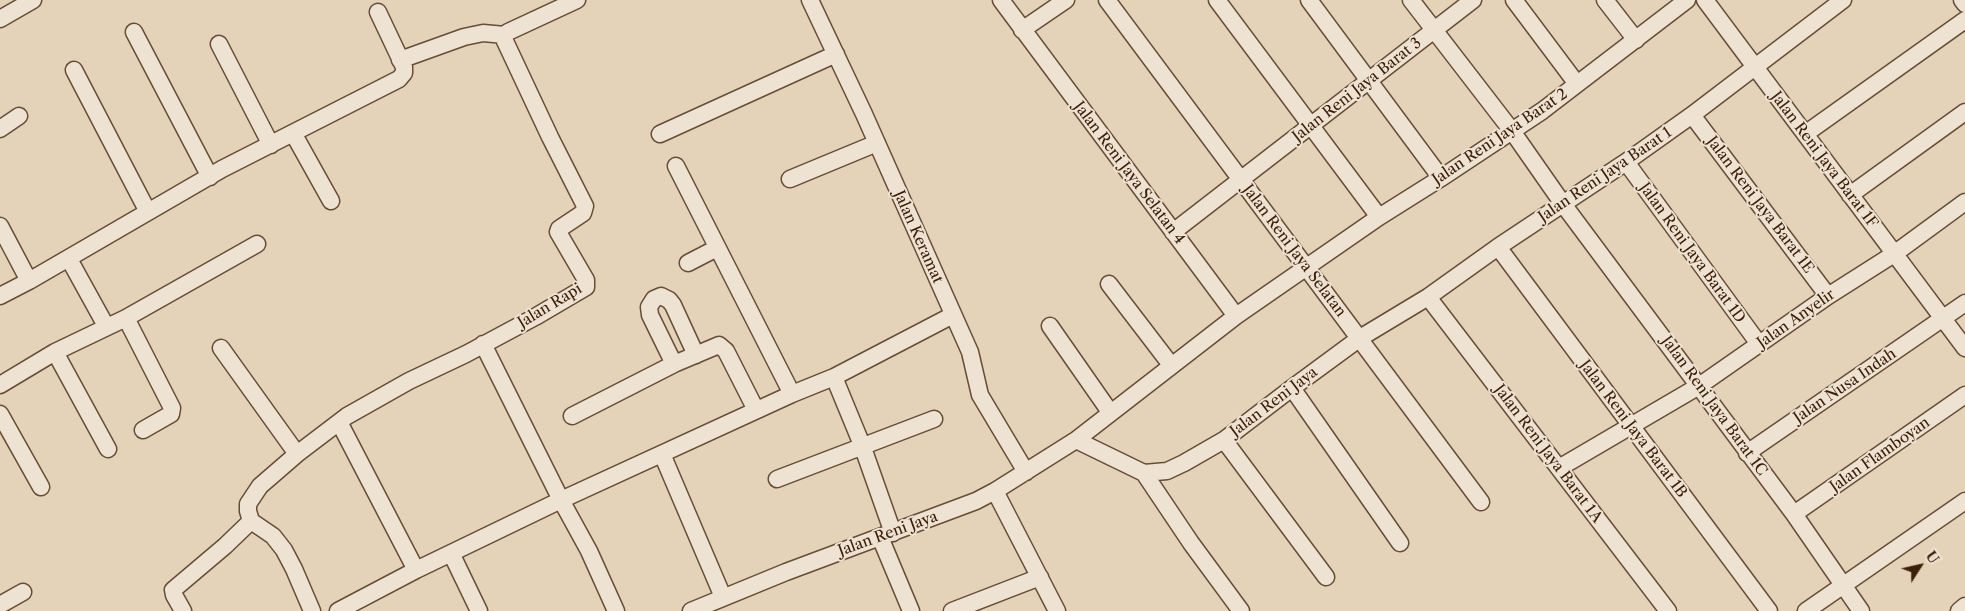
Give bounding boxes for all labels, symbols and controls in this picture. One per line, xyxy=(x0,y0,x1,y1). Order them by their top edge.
street label: Jalan Reni Jaya Barat 3 xyxy=(1289,34,1425,146)
street label: Jalan Reni Jaya Barat 2 xyxy=(1429,85,1571,189)
street label: Jalan Reni Jaya Barat 1F xyxy=(1767,88,1881,232)
street label: Jalan Reni Jaya Selatan 4 xyxy=(1070,98,1188,248)
street label: Jalan Reni Jaya Barat 1 xyxy=(1535,124,1675,226)
street label: Jalan Reni Jaya Barat 1E xyxy=(1703,133,1817,277)
street label: Jalan Reni Jaya Barat 1D xyxy=(1635,179,1749,327)
street label: Jalan Reni Jaya Selatan xyxy=(1238,181,1350,321)
street label: Jalan Keramat xyxy=(889,188,947,286)
street label: Jalan Rapi xyxy=(515,280,585,332)
street label: Jalan Anyelir xyxy=(1754,286,1838,352)
street label: Jalan Reni Jaya Barat 1C xyxy=(1657,333,1771,479)
street label: Jalan Nusa Indah xyxy=(1790,345,1900,427)
street label: Jalan Reni Jaya Barat 1B xyxy=(1576,357,1690,501)
street label: Jalan Reni Jaya xyxy=(1227,363,1321,441)
street label: Jalan Reni Jaya Barat 1A xyxy=(1490,381,1606,527)
street label: Jalan Flamboyan xyxy=(1827,414,1933,496)
street label: Jalan Reni Jaya xyxy=(836,508,940,560)
north arrow xyxy=(1895,541,1945,591)
text: U xyxy=(1922,548,1943,567)

